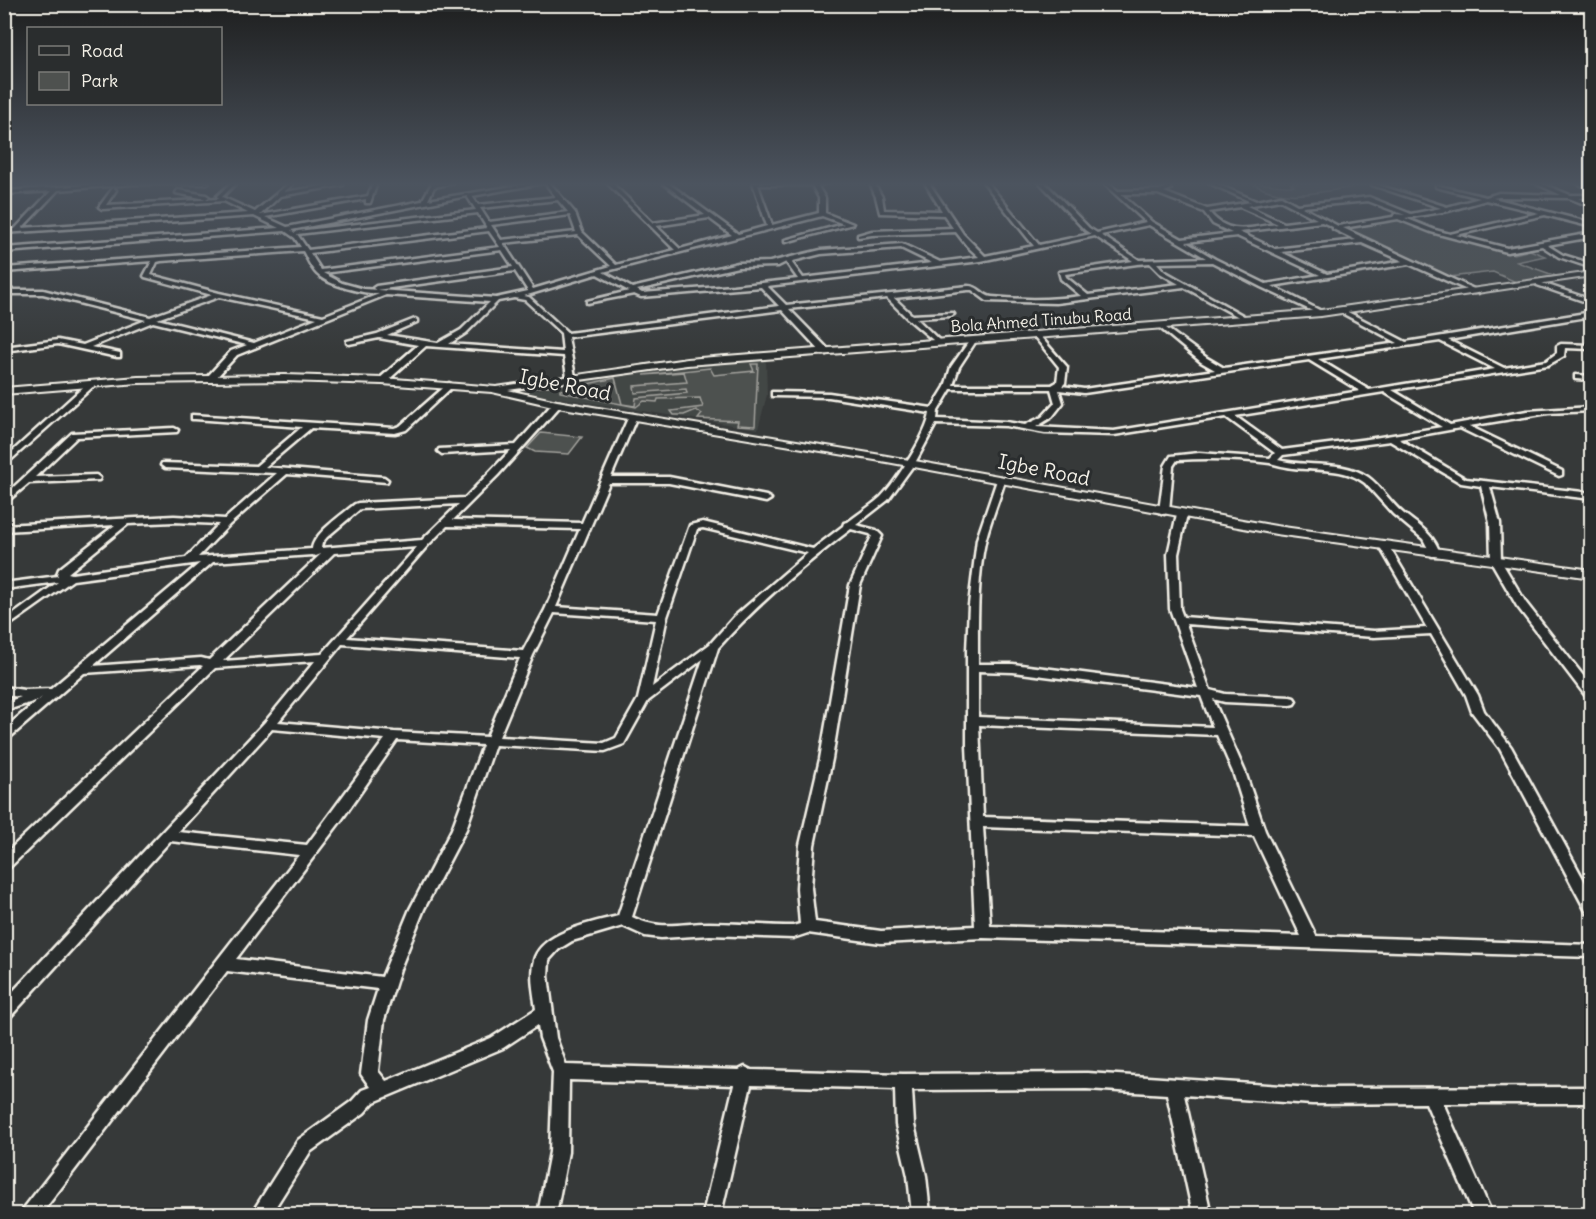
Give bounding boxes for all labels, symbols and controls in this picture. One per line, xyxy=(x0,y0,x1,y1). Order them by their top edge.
legend xyxy=(27,27,222,105)
text: Road xyxy=(81,39,124,62)
text: Park xyxy=(81,69,118,92)
street label: Bola Ahmed Tinubu Road xyxy=(950,304,1132,336)
street label: Igbe Road xyxy=(517,363,613,406)
street label: Igbe Road xyxy=(996,448,1092,491)

